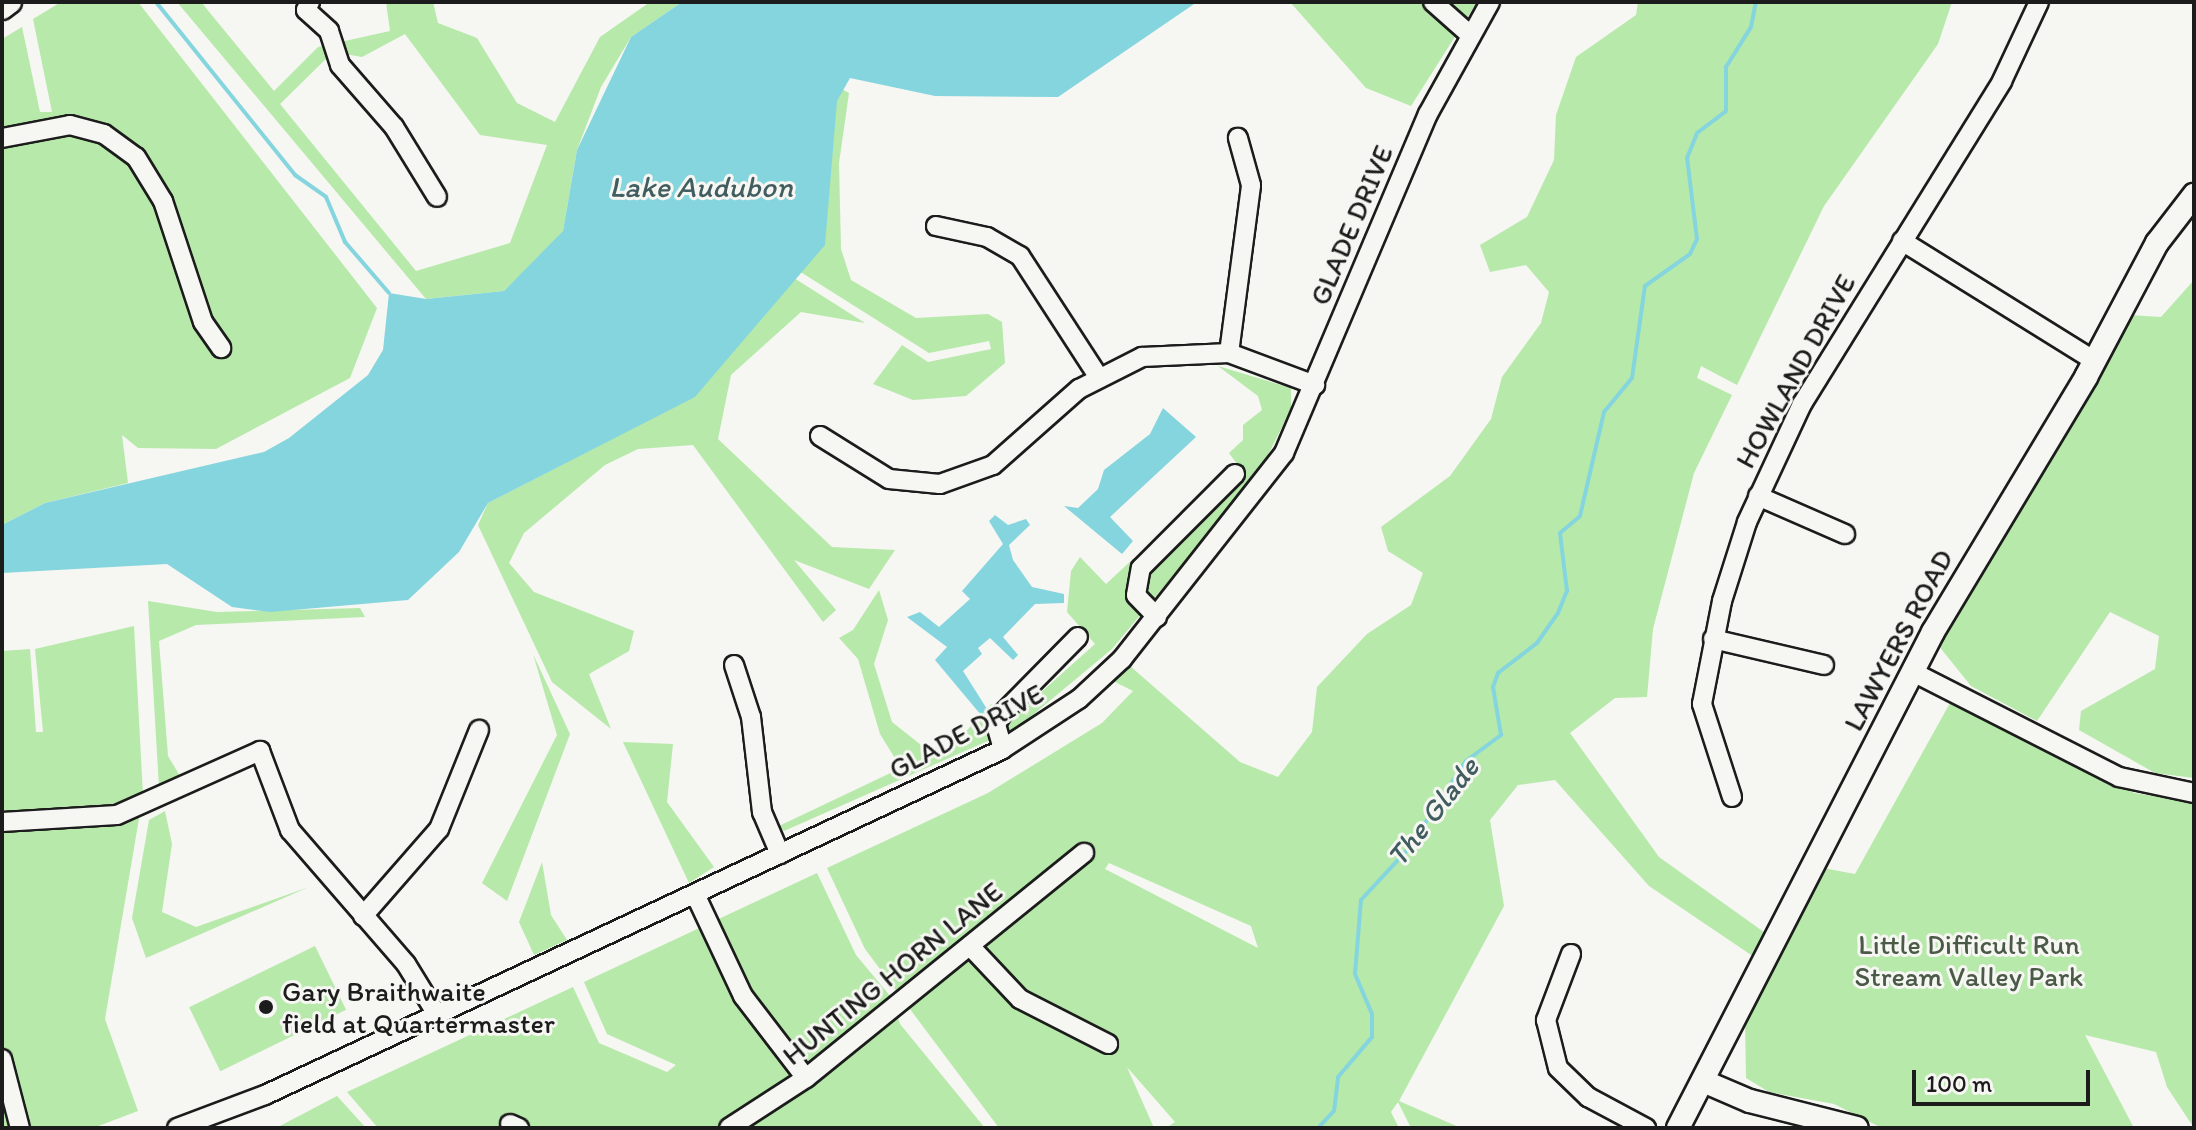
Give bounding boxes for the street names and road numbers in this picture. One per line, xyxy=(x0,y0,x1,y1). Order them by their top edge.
street label: GLADE DRIVE xyxy=(1302,140,1400,310)
street label: HOWLAND DRIVE xyxy=(1728,268,1862,474)
street label: LAWYERS ROAD xyxy=(1836,544,1960,736)
street label: GLADE DRIVE xyxy=(883,676,1049,786)
street label: HUNTING HORN LANE xyxy=(775,874,1009,1072)

